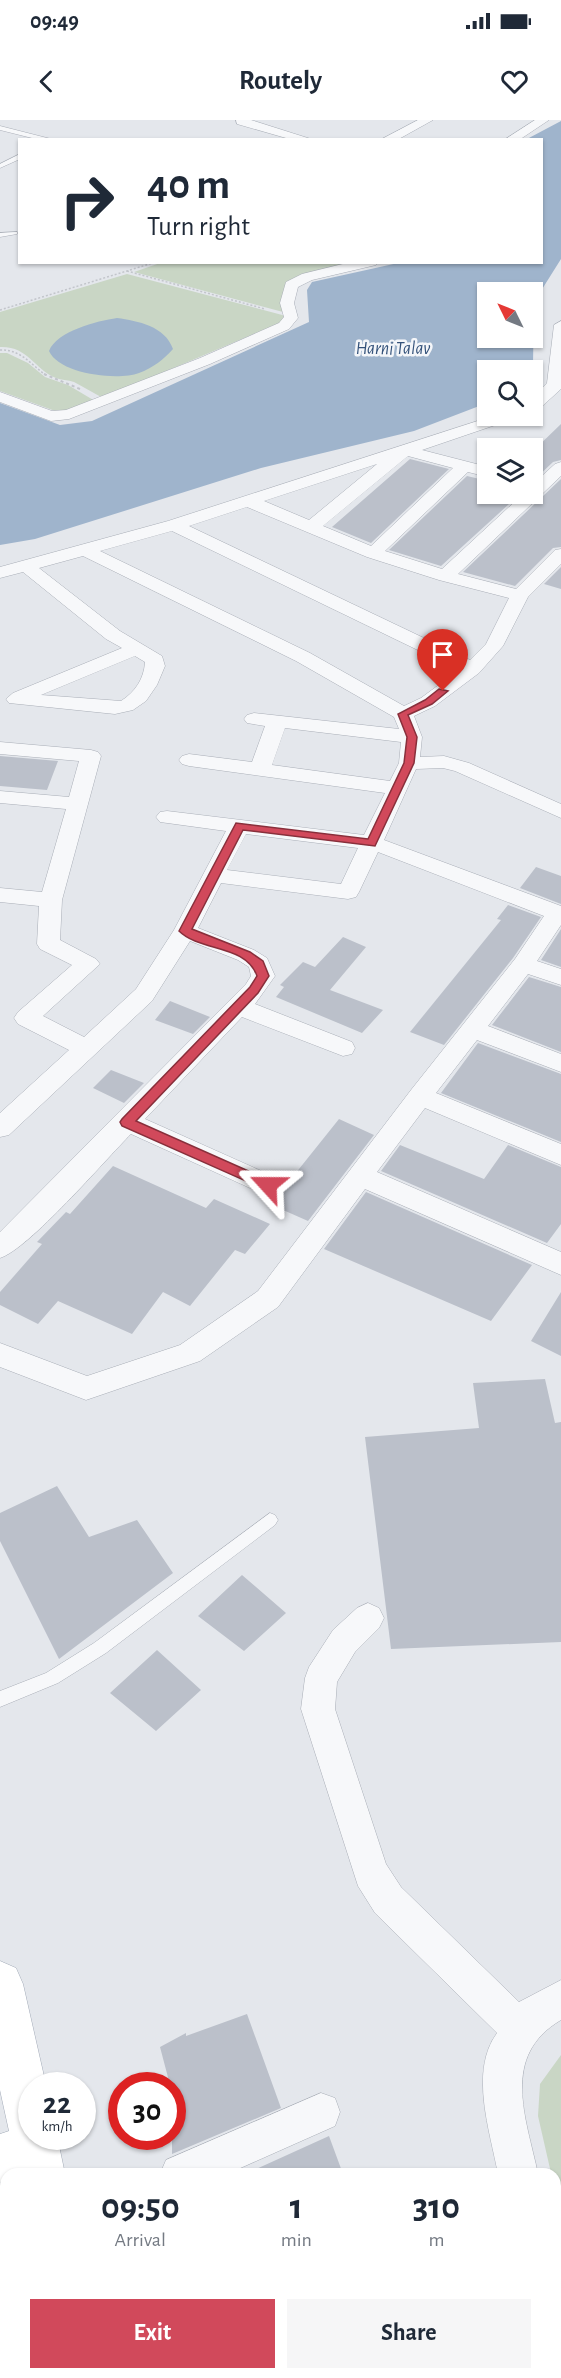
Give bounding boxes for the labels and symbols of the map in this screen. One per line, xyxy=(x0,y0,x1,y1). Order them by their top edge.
north arrow xyxy=(477,282,543,348)
water label: Harni Talav xyxy=(356,340,431,358)
pin xyxy=(417,629,468,691)
position arrow xyxy=(236,1153,300,1217)
speed limit sign: 30 xyxy=(108,2072,186,2150)

